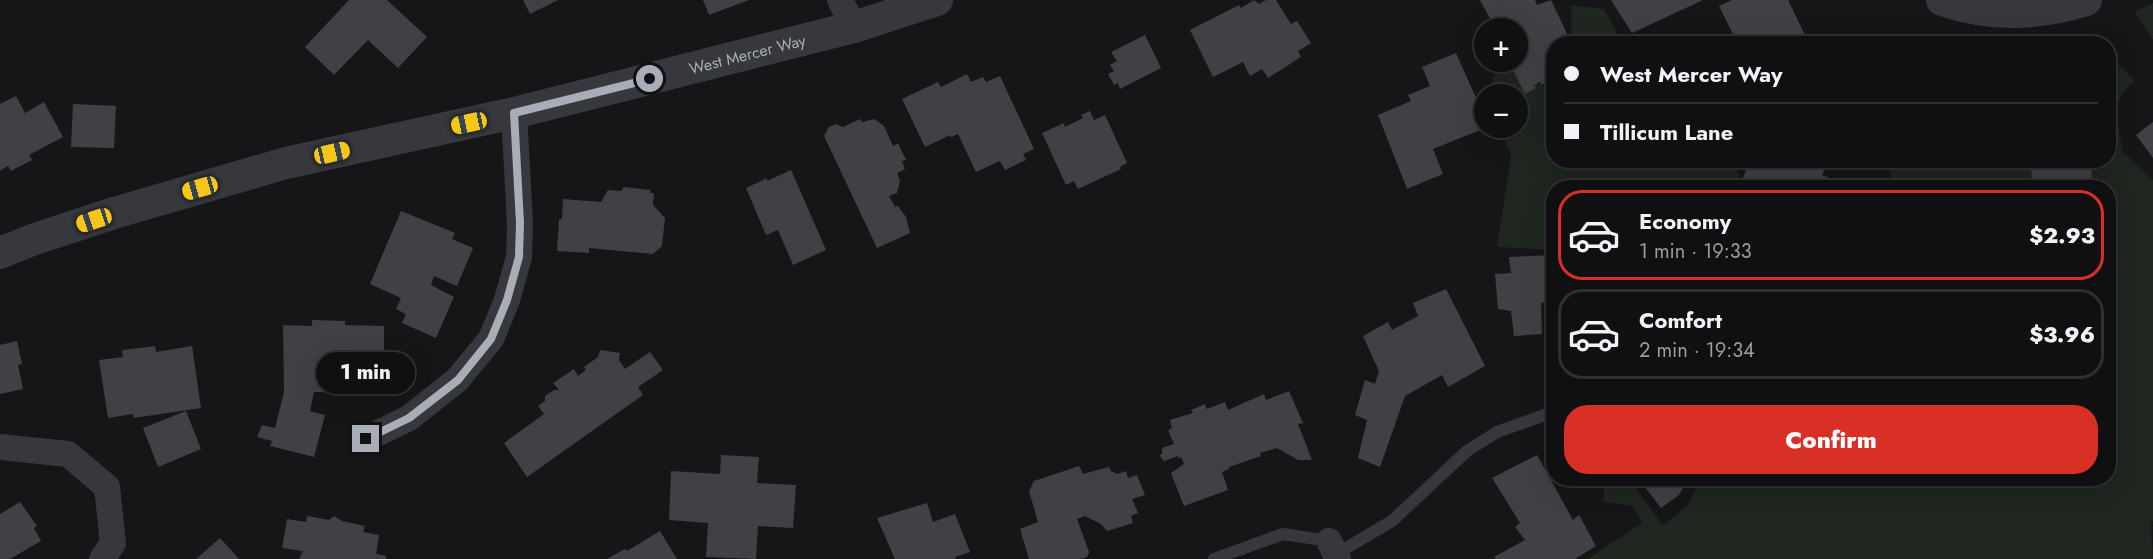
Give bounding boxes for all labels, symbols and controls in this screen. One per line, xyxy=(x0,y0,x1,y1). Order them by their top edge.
map controls xyxy=(1474,18,1528,138)
button: + xyxy=(1474,18,1528,72)
street label: West Mercer Way xyxy=(686,28,809,80)
text: West Mercer Way xyxy=(1600,58,1782,90)
route start xyxy=(636,65,663,92)
button: − xyxy=(1474,84,1528,138)
car xyxy=(450,110,488,136)
text: Tillicum Lane xyxy=(1600,116,1733,148)
car xyxy=(312,140,352,166)
car xyxy=(180,174,220,202)
text: Economy xyxy=(1639,205,1731,237)
car xyxy=(74,206,114,234)
icon: car xyxy=(1567,208,1621,262)
text: $2.93 xyxy=(2029,219,2095,251)
text: 1 min · 19:33 xyxy=(1639,237,1752,266)
text: Comfort xyxy=(1639,304,1722,336)
icon: car xyxy=(1567,307,1621,361)
text: $3.96 xyxy=(2029,318,2095,350)
text: 2 min · 19:34 xyxy=(1639,336,1755,365)
callout: 1 min xyxy=(316,352,416,394)
text: 1 min xyxy=(340,358,391,387)
button: Confirm xyxy=(1564,405,2098,474)
route end xyxy=(352,425,379,452)

